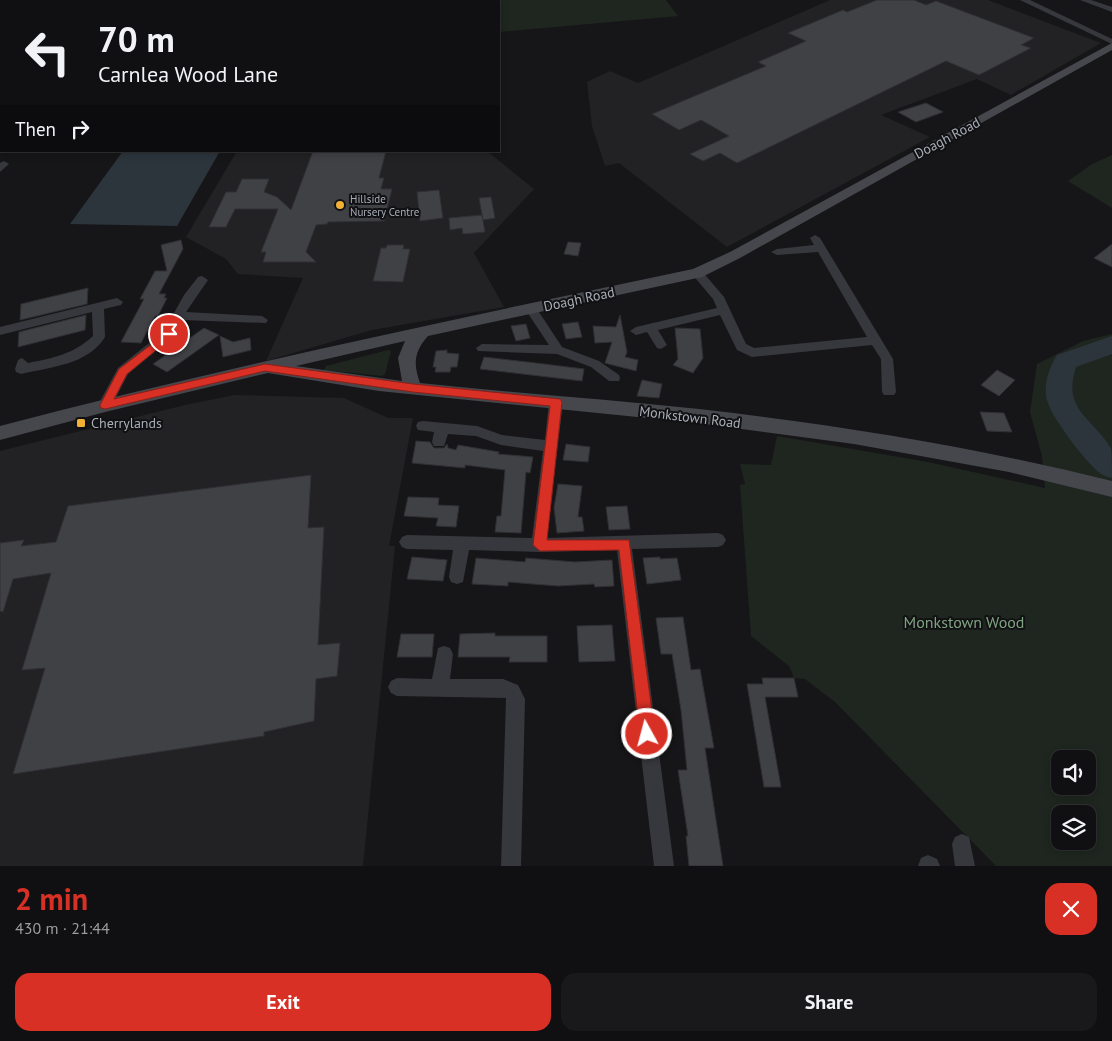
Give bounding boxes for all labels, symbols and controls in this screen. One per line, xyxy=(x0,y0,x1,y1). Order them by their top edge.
text: 70 m xyxy=(98,16,175,62)
icon: left xyxy=(15,20,80,85)
text: Carnlea Wood Lane xyxy=(98,60,278,88)
street label: Doagh Road xyxy=(911,113,983,163)
icon: right xyxy=(66,115,94,143)
text: Then xyxy=(15,117,56,141)
place label: Hillside Nursery Centre xyxy=(350,192,420,219)
marker: Hillside Nursery Centre xyxy=(334,199,346,211)
street label: Doagh Road xyxy=(542,283,616,315)
pin xyxy=(148,313,190,355)
icon: arrive xyxy=(155,320,183,348)
street label: Monkstown Road xyxy=(638,402,742,432)
place label: Cherrylands xyxy=(91,414,162,432)
marker: Cherrylands xyxy=(75,417,87,429)
park label: Monkstown Wood xyxy=(904,612,1024,632)
position arrow xyxy=(620,707,672,759)
map controls xyxy=(1051,750,1096,850)
button: sound xyxy=(1051,750,1096,795)
button: layers xyxy=(1051,805,1096,850)
text: 2 min xyxy=(15,879,88,918)
button: close xyxy=(1045,883,1097,935)
text: 430 m · 21:44 xyxy=(15,918,110,938)
button: Exit xyxy=(15,973,551,1031)
button: Share xyxy=(561,973,1097,1031)

